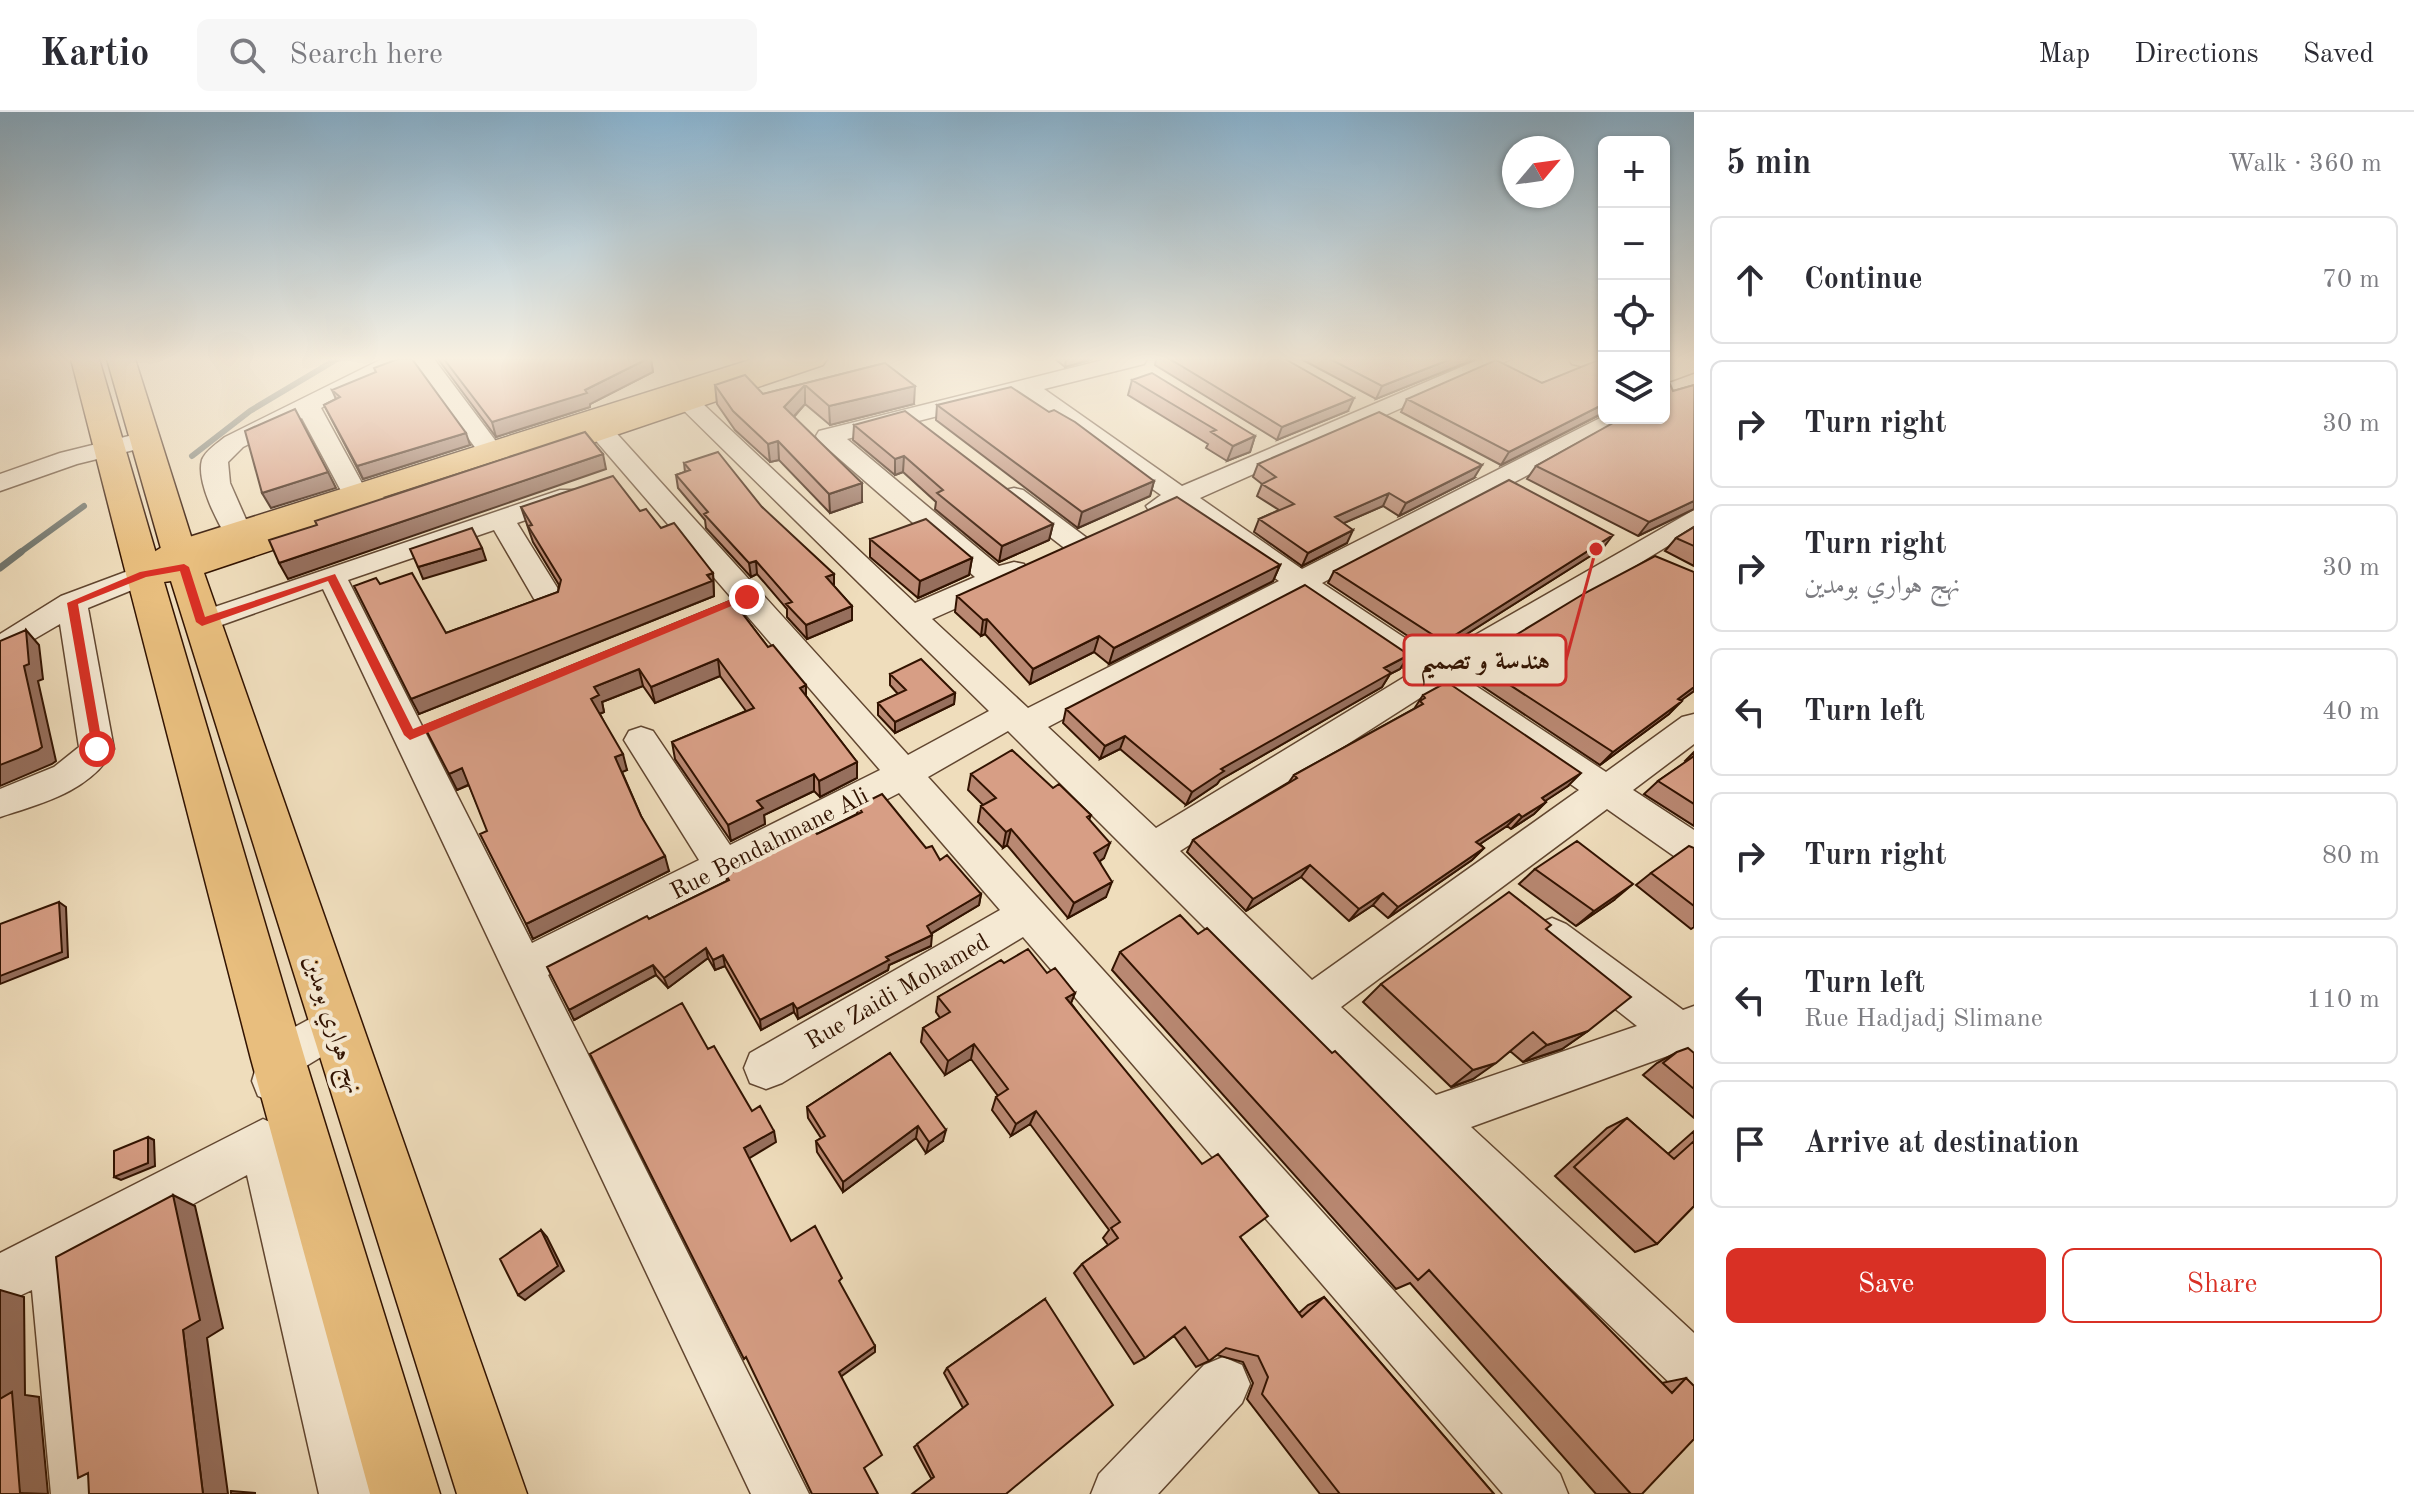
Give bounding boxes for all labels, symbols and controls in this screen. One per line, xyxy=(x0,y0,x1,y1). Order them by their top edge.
search box xyxy=(197,19,757,91)
icon: search xyxy=(225,33,269,77)
text: Kartio xyxy=(40,36,149,74)
text: Search here xyxy=(289,40,443,70)
text: Map xyxy=(2038,41,2090,69)
text: Directions xyxy=(2134,41,2259,69)
text: Saved xyxy=(2303,41,2374,69)
north arrow xyxy=(1502,136,1574,208)
map controls xyxy=(1598,136,1670,424)
button: + xyxy=(1598,136,1670,208)
text: 5 min xyxy=(1726,147,1811,181)
text: Walk · 360 m xyxy=(2228,151,2382,177)
button: − xyxy=(1598,208,1670,280)
icon: ahead xyxy=(1728,258,1772,302)
text: Continue xyxy=(1804,265,1923,295)
text: 70 m xyxy=(2322,267,2380,293)
button: locate xyxy=(1598,280,1670,352)
button: layers xyxy=(1598,352,1670,424)
icon: right xyxy=(1728,402,1772,446)
text: Turn right xyxy=(1804,409,1946,439)
text: 30 m xyxy=(2322,411,2380,437)
text: Turn right xyxy=(1804,530,1946,560)
icon: right xyxy=(1728,546,1772,590)
text: 30 m xyxy=(2322,555,2380,581)
text: نهج هواري بومدين xyxy=(1804,573,1960,599)
route end xyxy=(729,579,765,615)
callout: هندسة و تصميم xyxy=(1404,635,1566,685)
text: هندسة و تصميم xyxy=(1420,649,1550,686)
icon: left xyxy=(1728,690,1772,734)
text: Turn left xyxy=(1804,697,1925,727)
text: 40 m xyxy=(2322,699,2380,725)
route start xyxy=(79,731,115,767)
street label: Rue Bendahmane Ali xyxy=(667,784,873,905)
icon: right xyxy=(1728,834,1772,878)
text: Turn right xyxy=(1804,841,1946,871)
text: 80 m xyxy=(2322,843,2380,869)
street label: Rue Zaidi Mohamed xyxy=(802,931,994,1055)
street label: نهج هواري بومدين xyxy=(292,952,366,1099)
text: Turn left xyxy=(1804,969,1925,999)
icon: left xyxy=(1728,978,1772,1022)
text: 110 m xyxy=(2307,987,2380,1013)
text: Rue Hadjadj Slimane xyxy=(1804,1006,2043,1032)
icon: arrive xyxy=(1728,1122,1772,1166)
text: Arrive at destination xyxy=(1804,1129,2079,1159)
button: Save xyxy=(1726,1248,2046,1323)
button: Share xyxy=(2062,1248,2382,1323)

